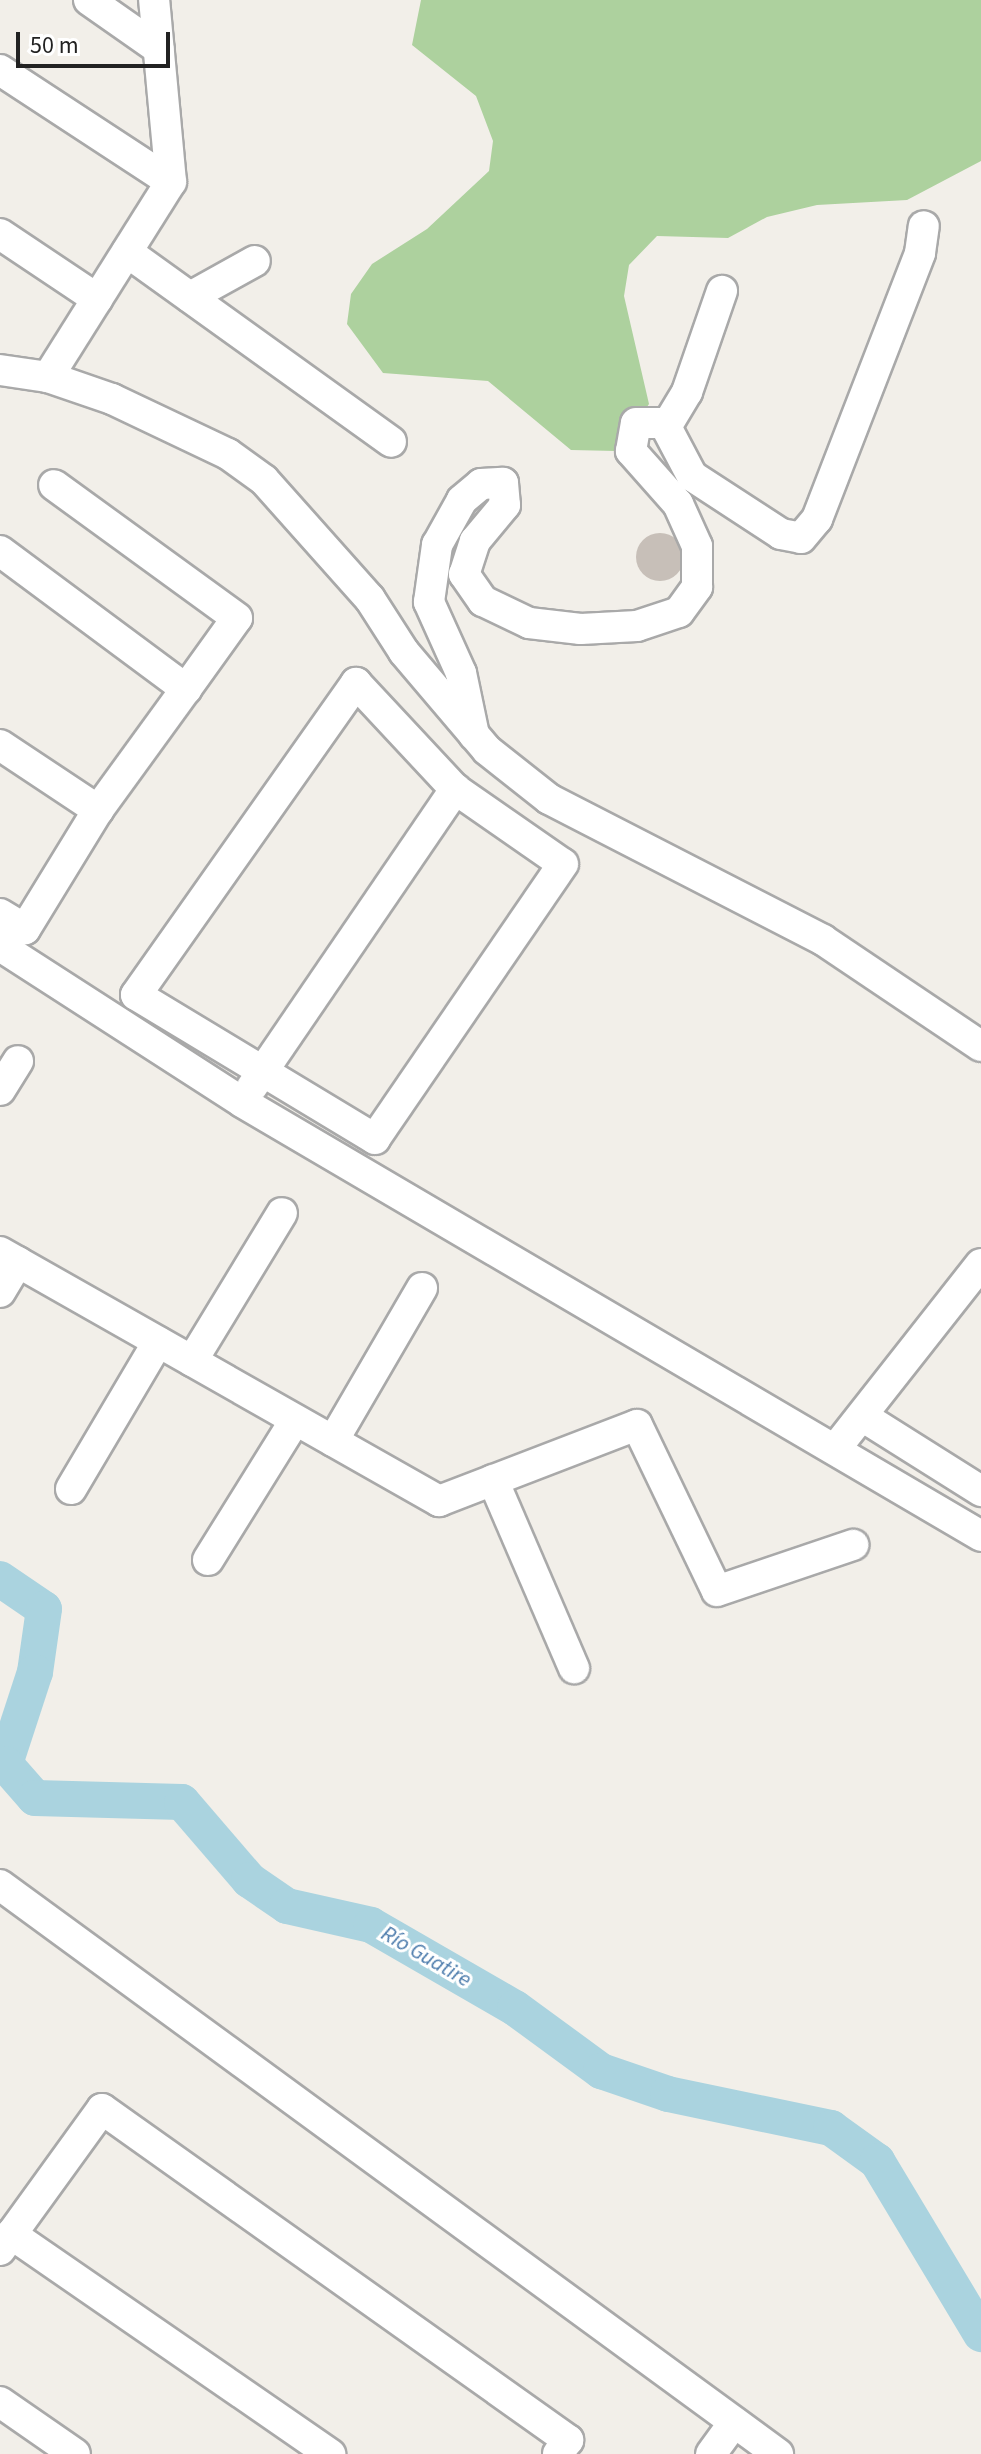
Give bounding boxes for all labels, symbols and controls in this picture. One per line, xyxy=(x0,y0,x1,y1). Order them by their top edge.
scale bar xyxy=(20,16,174,66)
text: 50 m xyxy=(30,28,79,63)
water label: Río Guatire xyxy=(376,1921,476,1993)

